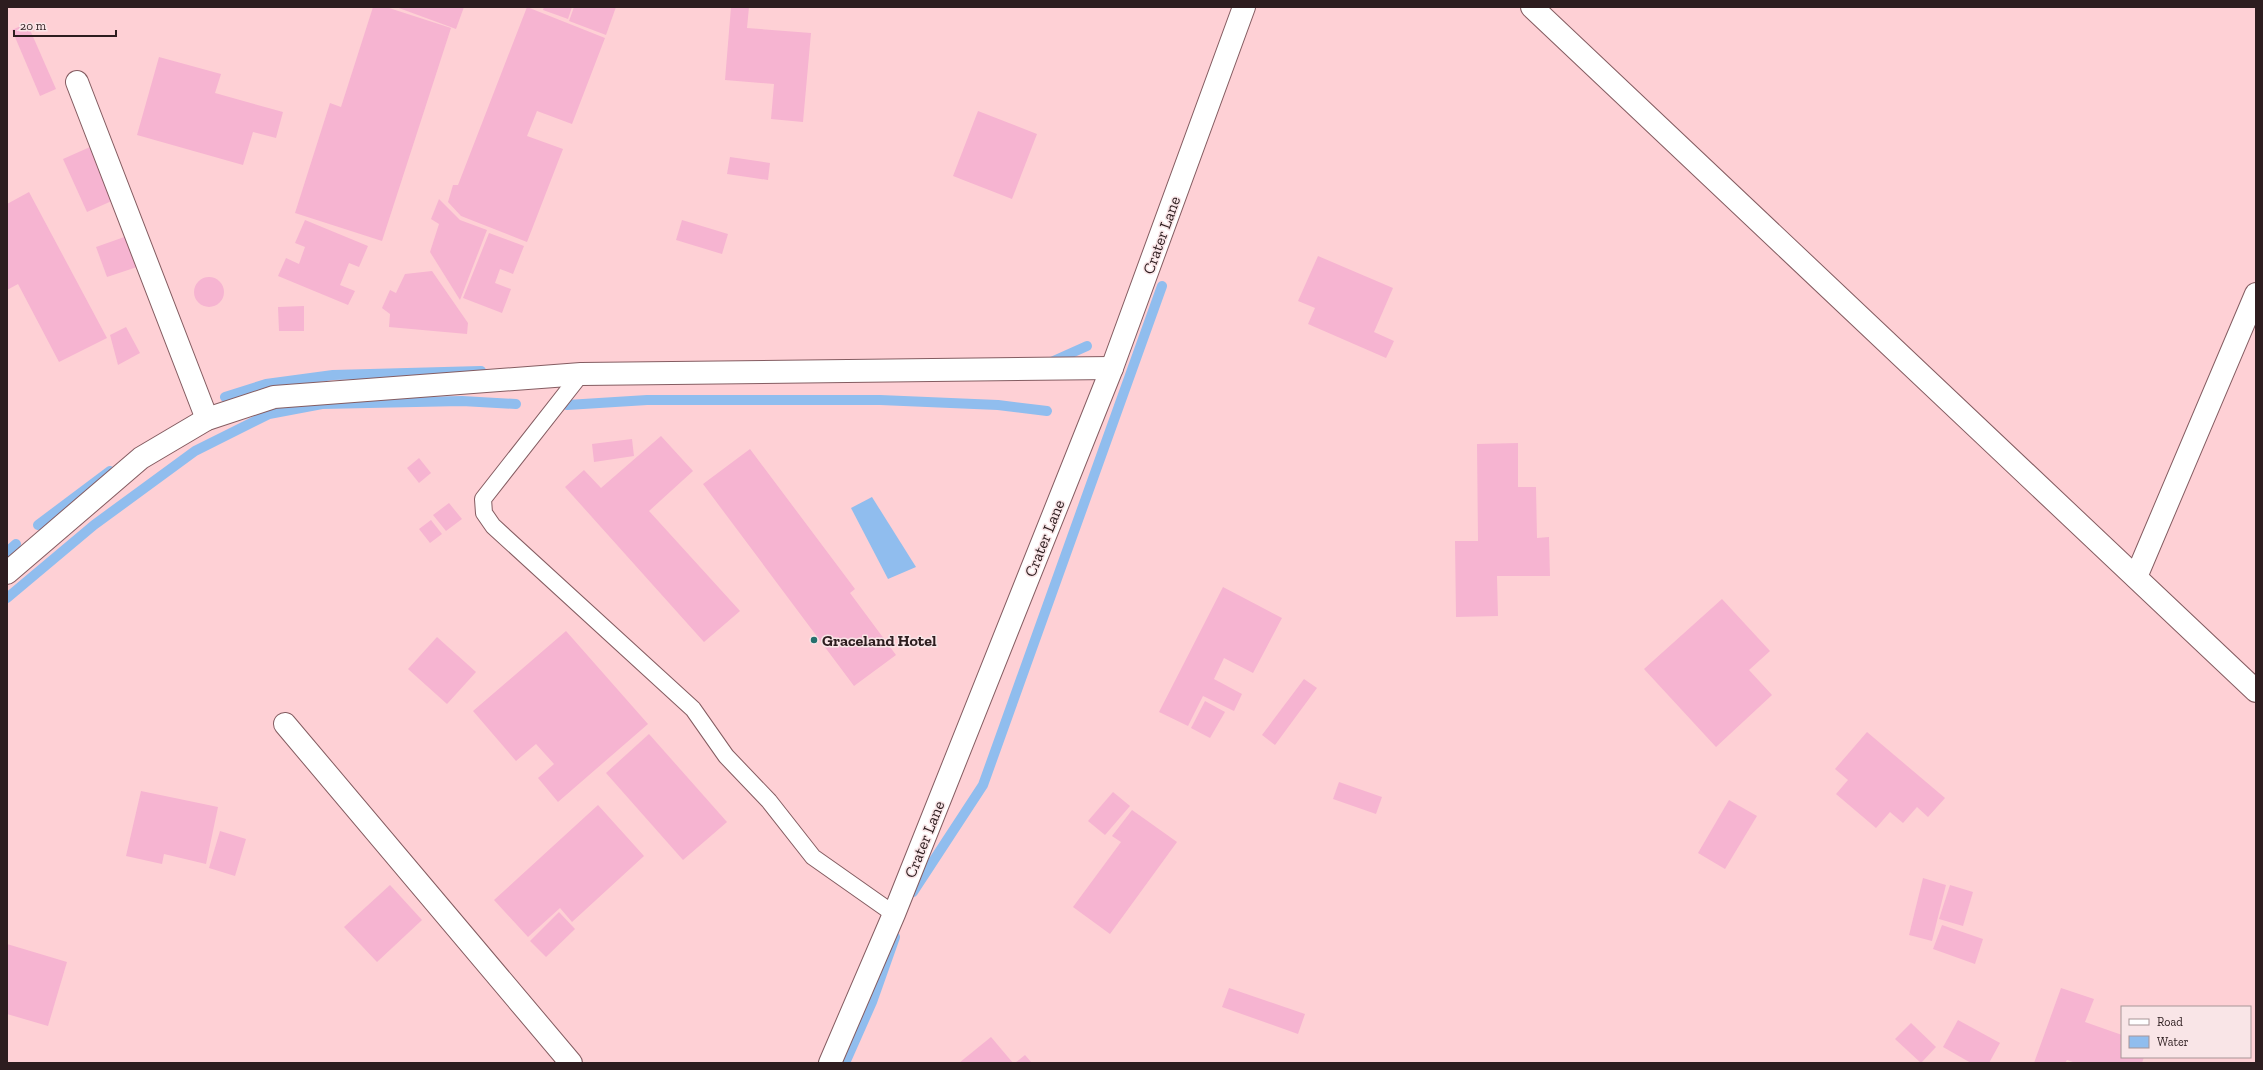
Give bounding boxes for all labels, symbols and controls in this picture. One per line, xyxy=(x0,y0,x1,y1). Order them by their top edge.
scale bar xyxy=(14,12,116,38)
text: 20 m xyxy=(20,19,47,33)
street label: Crater Lane xyxy=(1139,194,1184,277)
street label: Crater Lane xyxy=(1020,497,1069,580)
place label: Graceland Hotel xyxy=(822,631,937,650)
marker: Graceland Hotel xyxy=(809,635,819,645)
street label: Crater Lane xyxy=(900,798,949,881)
legend xyxy=(2121,1006,2251,1058)
text: Road xyxy=(2157,1015,2183,1029)
text: Water xyxy=(2157,1035,2189,1049)

